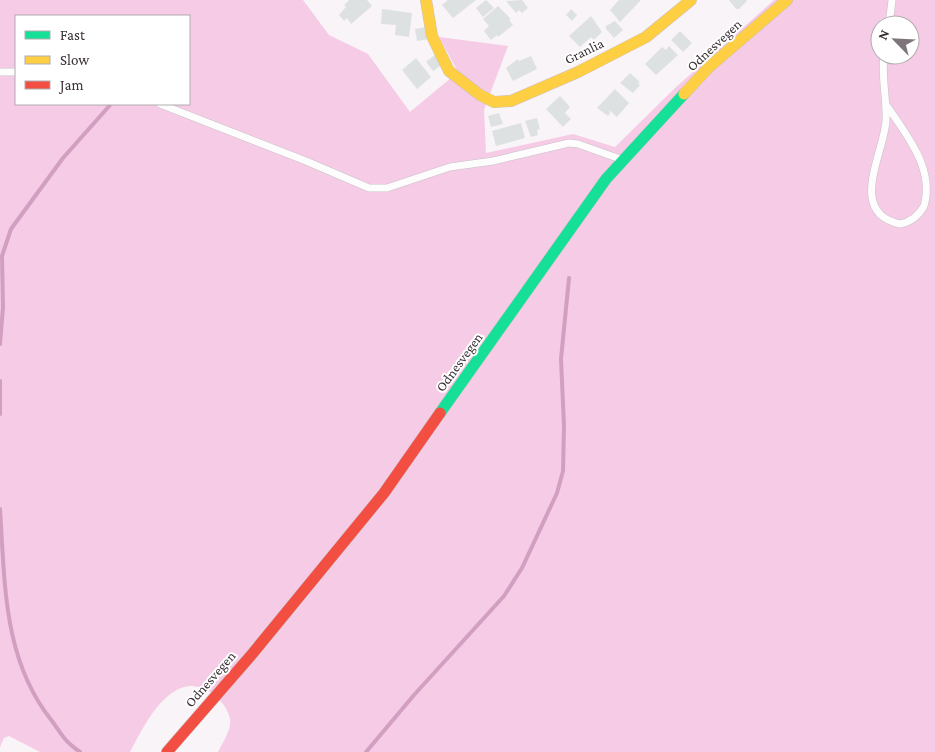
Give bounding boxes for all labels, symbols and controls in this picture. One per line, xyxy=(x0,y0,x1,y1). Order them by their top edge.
legend xyxy=(15,15,190,105)
street label: Odnesvegen xyxy=(683,15,745,74)
north arrow xyxy=(870,15,920,65)
text: Fast xyxy=(60,27,86,43)
text: N xyxy=(874,27,893,42)
street label: Granlia xyxy=(562,35,607,67)
text: Slow xyxy=(60,52,90,68)
text: Jam xyxy=(58,77,83,94)
street label: Odnesvegen xyxy=(432,329,486,394)
street label: Odnesvegen xyxy=(181,647,239,710)

